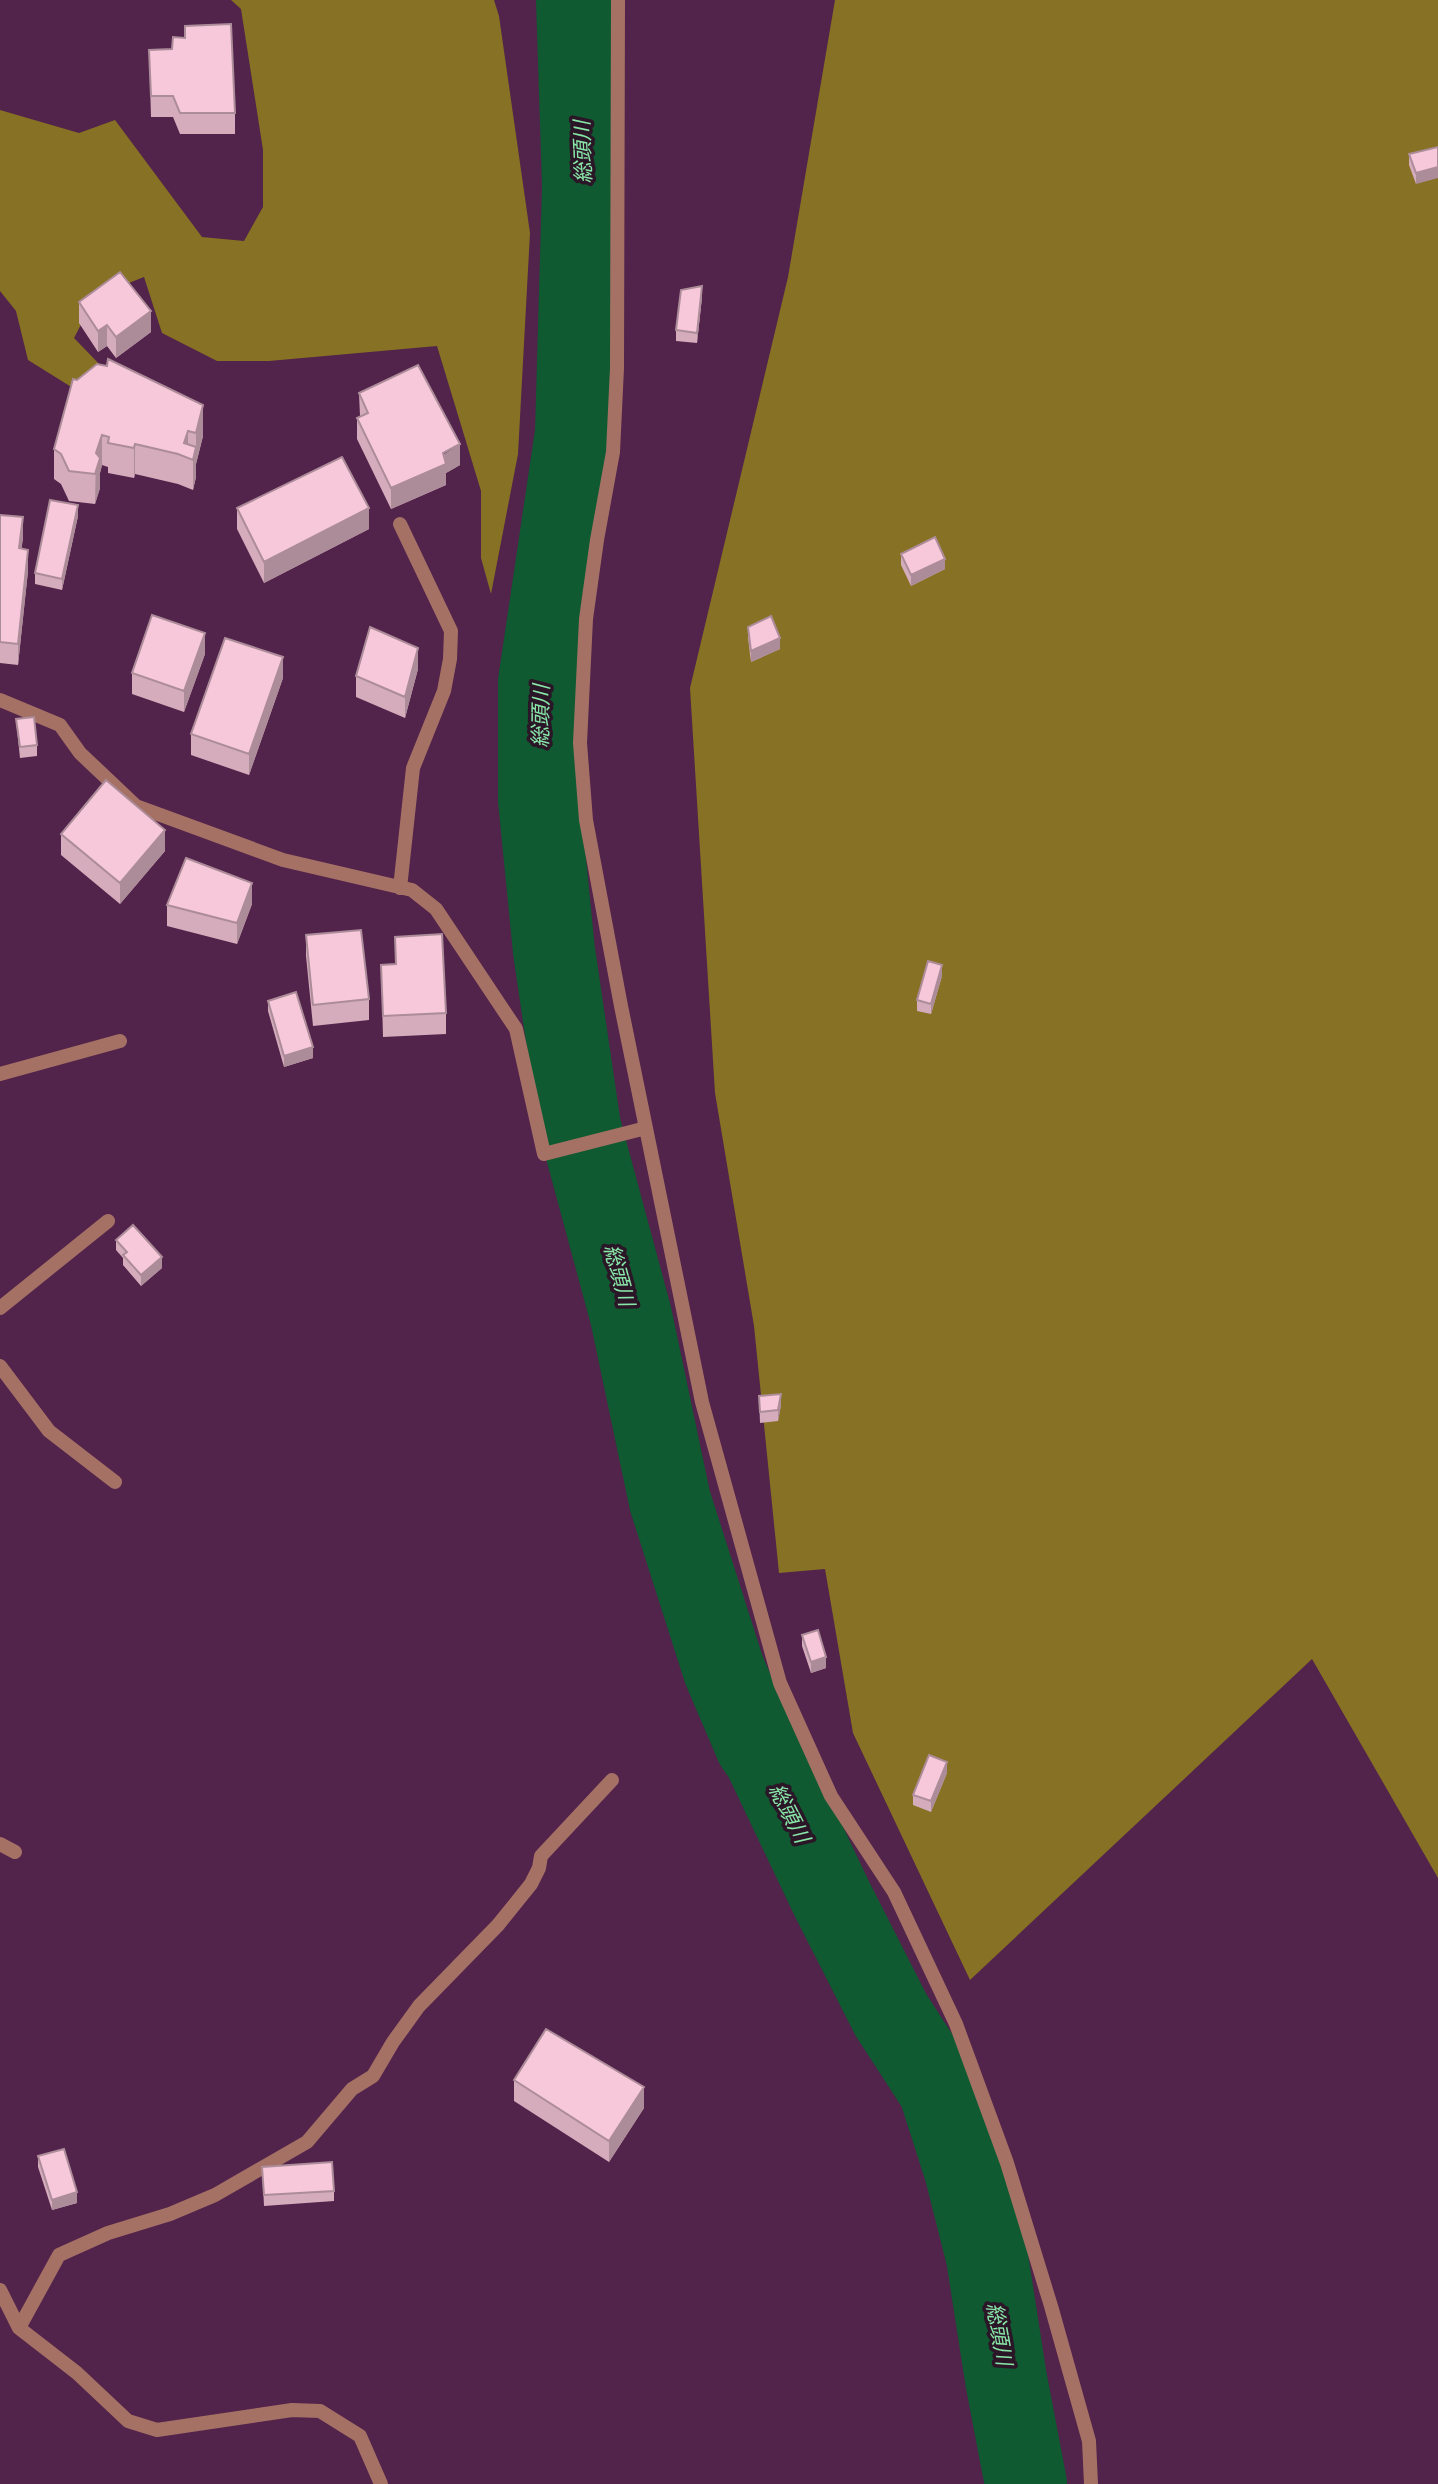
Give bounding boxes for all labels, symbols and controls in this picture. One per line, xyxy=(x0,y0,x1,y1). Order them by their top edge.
water label: 総頭川 xyxy=(568,118,596,184)
water label: 総頭川 xyxy=(526,682,554,748)
water label: 総頭川 xyxy=(599,1241,641,1311)
water label: 総頭川 xyxy=(764,1779,817,1849)
water label: 総頭川 xyxy=(982,2301,1019,2369)

